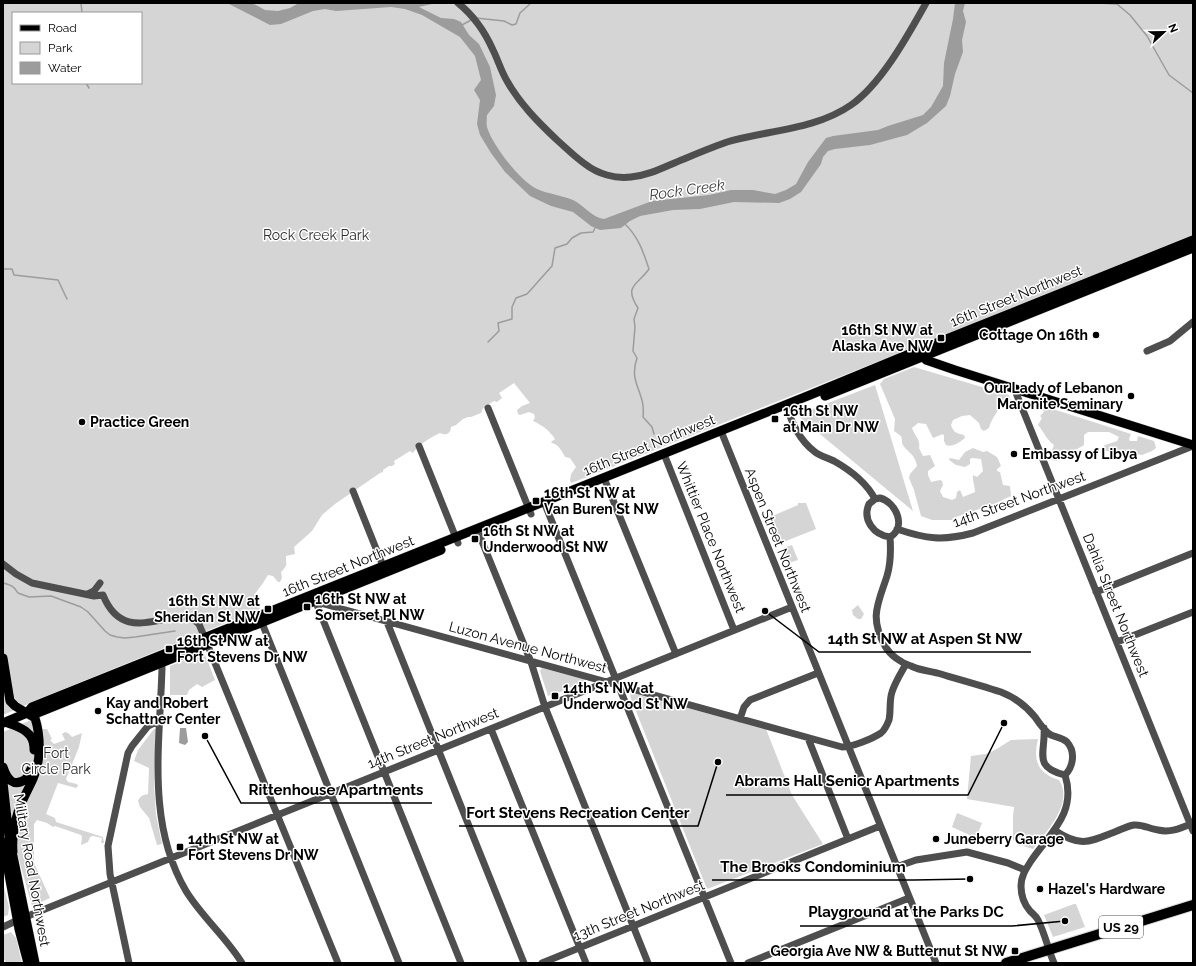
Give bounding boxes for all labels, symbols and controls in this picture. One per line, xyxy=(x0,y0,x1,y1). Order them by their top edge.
legend xyxy=(12,12,142,84)
north arrow xyxy=(1144,12,1184,52)
text: Road xyxy=(48,21,77,35)
text: N xyxy=(1165,22,1180,35)
text: Park xyxy=(48,41,73,55)
text: Water xyxy=(48,61,82,75)
water label: Rock Creek xyxy=(648,176,726,204)
park label: Rock Creek Park xyxy=(263,227,370,243)
street label: 16th Street Northwest xyxy=(948,262,1084,330)
place label: 16th St NW at Alaska Ave NW xyxy=(832,322,934,354)
place label: Cottage On 16th xyxy=(979,327,1088,343)
marker: Cottage On 16th xyxy=(1091,330,1101,340)
marker: 16th St NW at Alaska Ave NW xyxy=(936,333,946,343)
place label: Our Lady of Lebanon Maronite Seminary xyxy=(984,380,1123,412)
marker: Our Lady of Lebanon Maronite Seminary xyxy=(1126,391,1136,401)
place label: 16th St NW at Main Dr NW xyxy=(783,403,879,435)
street label: 16th Street Northwest xyxy=(581,411,717,479)
place label: Practice Green xyxy=(90,414,189,430)
marker: 16th St NW at Main Dr NW xyxy=(770,414,780,424)
marker: Practice Green xyxy=(77,417,87,427)
place label: Embassy of Libya xyxy=(1022,446,1137,462)
marker: Embassy of Libya xyxy=(1009,449,1019,459)
street label: Whittier Place Northwest xyxy=(673,459,749,615)
street label: Aspen Street Northwest xyxy=(742,465,814,615)
street label: 14th Street Northwest xyxy=(951,467,1088,530)
place label: 16th St NW at Van Buren St NW xyxy=(544,485,659,517)
marker: 16th St NW at Van Buren St NW xyxy=(531,496,541,506)
place label: 16th St NW at Underwood St NW xyxy=(483,523,608,555)
street label: Dahlia Street Northwest xyxy=(1080,531,1152,679)
street label: 16th Street Northwest xyxy=(280,532,416,600)
marker: 16th St NW at Underwood St NW xyxy=(470,534,480,544)
place label: 16th St NW at Somerset Pl NW xyxy=(315,591,425,623)
place label: 16th St NW at Sheridan St NW xyxy=(154,593,261,625)
marker: 16th St NW at Somerset Pl NW xyxy=(302,602,312,612)
marker: 16th St NW at Sheridan St NW xyxy=(263,604,273,614)
street label: Luzon Avenue Northwest xyxy=(447,618,609,676)
callout: 14th St NW at Aspen St NW xyxy=(819,625,1031,652)
text: 14th St NW at Aspen St NW xyxy=(828,630,1023,648)
place label: 16th St NW at Fort Stevens Dr NW xyxy=(177,633,308,665)
marker: 16th St NW at Fort Stevens Dr NW xyxy=(164,644,174,654)
place label: 14th St NW at Underwood St NW xyxy=(563,680,688,712)
marker: 14th St NW at Underwood St NW xyxy=(550,691,560,701)
place label: Kay and Robert Schattner Center xyxy=(106,695,221,727)
street label: 14th Street Northwest xyxy=(365,704,501,772)
marker: Kay and Robert Schattner Center xyxy=(93,706,103,716)
park label: Fort Circle Park xyxy=(21,745,91,777)
callout: Abrams Hall Senior Apartments xyxy=(726,768,968,795)
text: Abrams Hall Senior Apartments xyxy=(734,772,960,790)
callout: Rittenhouse Apartments xyxy=(241,776,432,803)
text: Rittenhouse Apartments xyxy=(248,781,424,799)
street label: Military Road Northwest xyxy=(11,792,53,948)
callout: Fort Stevens Recreation Center xyxy=(459,799,698,826)
text: Fort Stevens Recreation Center xyxy=(466,804,690,822)
place label: 14th St NW at Fort Stevens Dr NW xyxy=(188,831,319,863)
place label: Juneberry Garage xyxy=(944,831,1065,847)
marker: Juneberry Garage xyxy=(931,834,941,844)
marker: 14th St NW at Fort Stevens Dr NW xyxy=(175,842,185,852)
callout: The Brooks Condominium xyxy=(712,853,914,880)
text: The Brooks Condominium xyxy=(720,858,906,876)
street label: 13th Street Northwest xyxy=(571,876,707,944)
place label: Hazel's Hardware xyxy=(1048,881,1166,897)
marker: Hazel's Hardware xyxy=(1035,884,1045,894)
callout: Playground at the Parks DC xyxy=(800,899,1012,926)
text: Playground at the Parks DC xyxy=(808,903,1004,921)
road number: US 29 xyxy=(1099,916,1143,938)
place label: Georgia Ave NW & Butternut St NW xyxy=(771,943,1007,959)
marker: Georgia Ave NW & Butternut St NW xyxy=(1010,946,1020,956)

